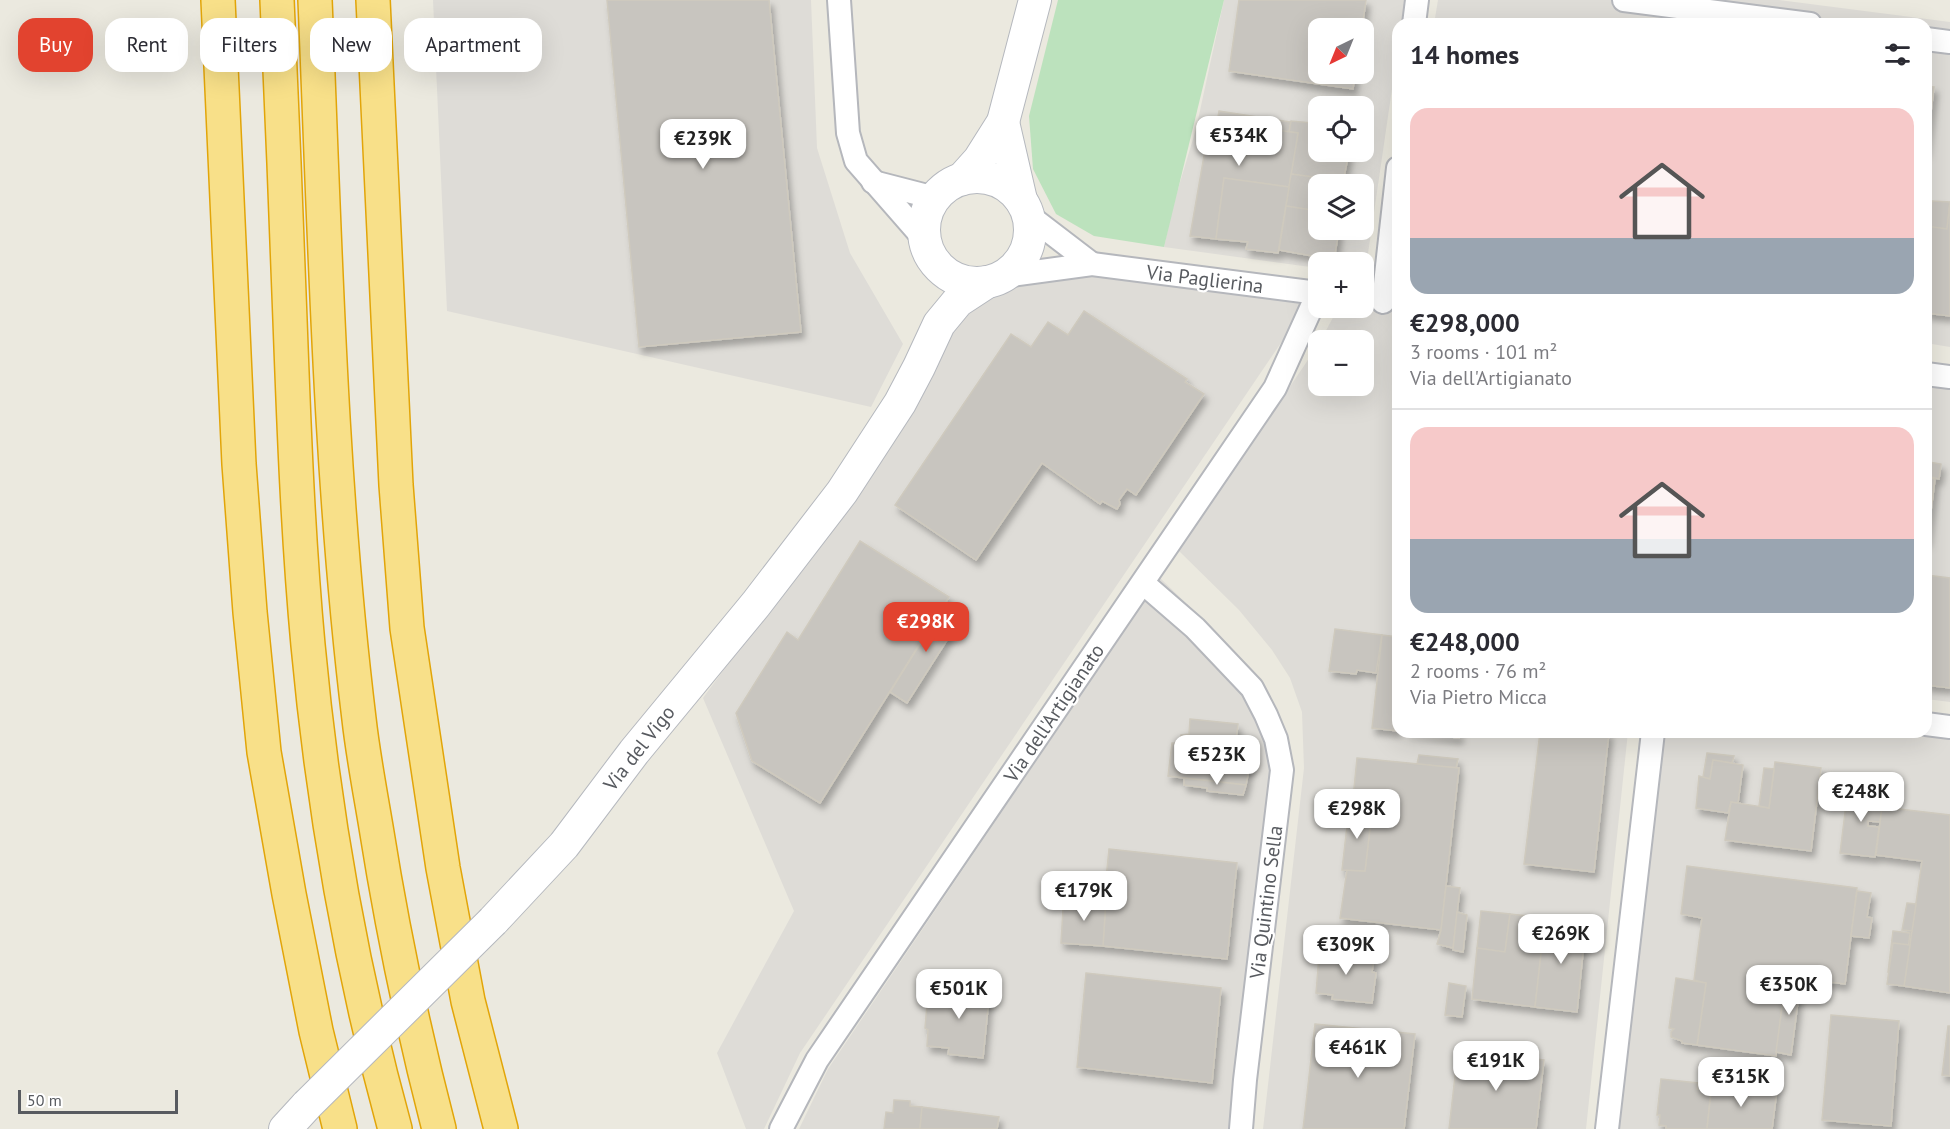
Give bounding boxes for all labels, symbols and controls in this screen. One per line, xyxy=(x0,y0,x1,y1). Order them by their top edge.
chip: Buy xyxy=(18,18,93,72)
chip: Rent xyxy=(105,18,188,72)
chip: Filters xyxy=(200,18,298,72)
chip: New xyxy=(310,18,392,72)
chip: Apartment xyxy=(404,18,542,72)
north arrow xyxy=(1308,18,1374,84)
map controls xyxy=(1308,18,1374,396)
text: 14 homes xyxy=(1410,38,1519,71)
icon: filters xyxy=(1881,38,1914,71)
button: locate xyxy=(1308,96,1374,162)
pin: €534K xyxy=(1197,116,1281,167)
pin: €239K xyxy=(661,119,745,170)
text: €534K xyxy=(1210,122,1268,148)
text: €239K xyxy=(674,125,732,151)
icon: home xyxy=(1608,147,1716,255)
button: layers xyxy=(1308,174,1374,240)
button: + xyxy=(1308,252,1374,318)
street label: Via Paglierina xyxy=(1144,259,1265,299)
text: €298,000 xyxy=(1410,306,1520,339)
button: − xyxy=(1308,330,1374,396)
text: 3 rooms · 101 m² xyxy=(1410,339,1557,365)
text: Via dell'Artigianato xyxy=(1410,365,1572,391)
icon: home xyxy=(1608,466,1716,574)
pin: €298K xyxy=(884,602,968,653)
text: €298K xyxy=(897,608,955,634)
text: €248,000 xyxy=(1410,625,1520,658)
street label: Via dell'Artigianato xyxy=(997,639,1110,788)
text: 2 rooms · 76 m² xyxy=(1410,658,1546,684)
text: Via Pietro Micca xyxy=(1410,684,1547,710)
street label: Via del Vigo xyxy=(597,700,681,797)
pin: €523K xyxy=(1175,735,1259,786)
text: €523K xyxy=(1188,741,1246,767)
pin: €248K xyxy=(1819,772,1903,823)
text: €248K xyxy=(1832,778,1890,804)
pin: €298K xyxy=(1315,789,1399,840)
text: €298K xyxy=(1328,795,1386,821)
street label: Via Quintino Sella xyxy=(1244,824,1288,981)
pin: €179K xyxy=(1042,871,1126,922)
text: €179K xyxy=(1055,877,1113,903)
pin: €269K xyxy=(1519,914,1603,965)
text: €269K xyxy=(1532,920,1590,946)
pin: €309K xyxy=(1304,925,1388,976)
text: €309K xyxy=(1317,931,1375,957)
pin: €350K xyxy=(1747,965,1831,1016)
pin: €501K xyxy=(917,969,1001,1020)
text: €350K xyxy=(1760,971,1818,997)
text: €501K xyxy=(930,975,988,1001)
pin: €461K xyxy=(1316,1028,1400,1079)
text: €461K xyxy=(1329,1034,1387,1060)
pin: €191K xyxy=(1454,1041,1538,1092)
text: €191K xyxy=(1467,1047,1525,1073)
pin: €315K xyxy=(1699,1057,1783,1108)
text: €315K xyxy=(1712,1063,1770,1089)
scale bar xyxy=(18,1087,178,1114)
text: 50 m xyxy=(27,1090,62,1110)

